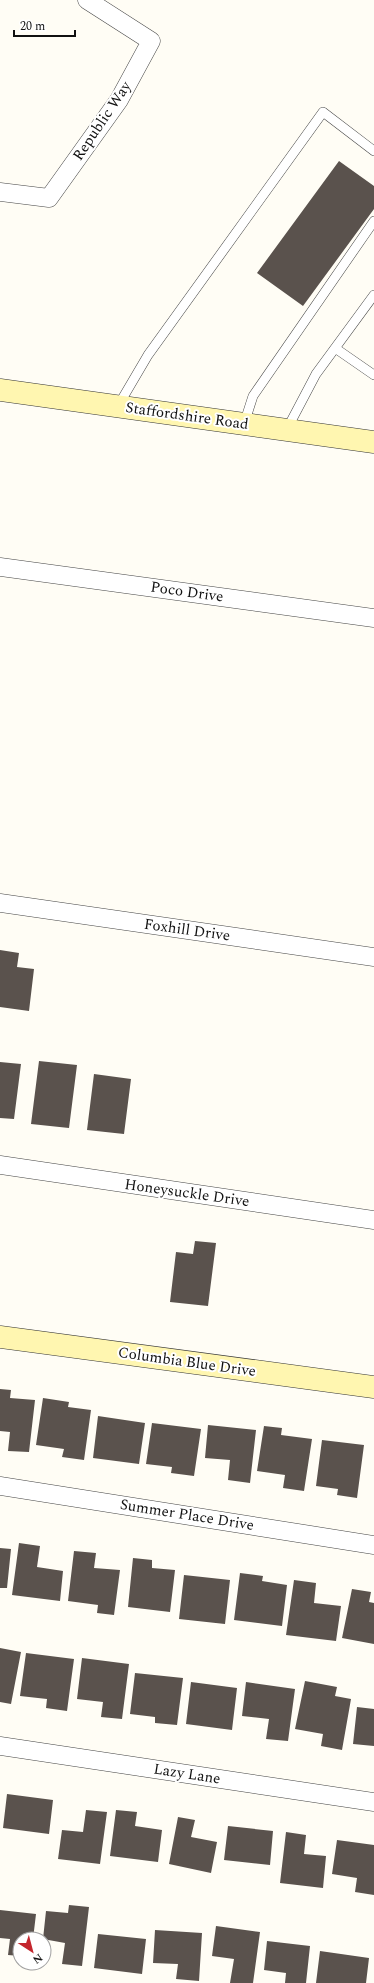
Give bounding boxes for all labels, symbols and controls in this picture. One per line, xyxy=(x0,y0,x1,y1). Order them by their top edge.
scale bar xyxy=(14,12,75,38)
text: 20 m xyxy=(20,17,45,36)
street label: Republic Way xyxy=(67,76,138,165)
street label: Staffordshire Road xyxy=(124,396,250,436)
street label: Poco Drive xyxy=(149,576,225,608)
street label: Foxhill Drive xyxy=(142,913,232,947)
street label: Honeysuckle Drive xyxy=(123,1173,251,1213)
street label: Columbia Blue Drive xyxy=(117,1341,257,1383)
street label: Summer Place Drive xyxy=(118,1493,256,1537)
street label: Lazy Lane xyxy=(152,1757,222,1791)
north arrow xyxy=(12,1931,52,1971)
text: N xyxy=(29,1949,46,1968)

